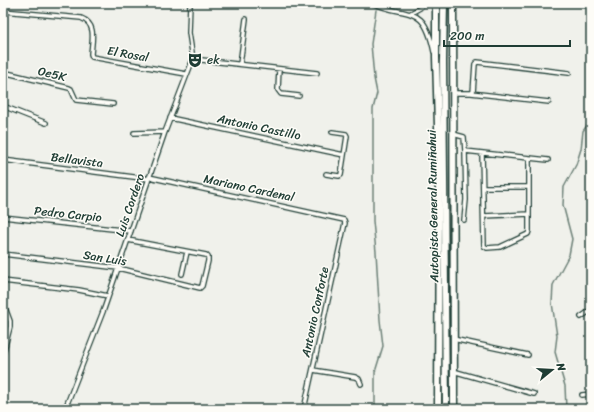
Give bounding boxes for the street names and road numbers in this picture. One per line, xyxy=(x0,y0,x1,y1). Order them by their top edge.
street label: El Rosal xyxy=(106,40,151,69)
street label: Oe5K xyxy=(35,60,69,88)
street label: Antonio Castillo xyxy=(214,107,303,147)
street label: Autopista General Rumiñahui xyxy=(421,129,445,284)
street label: Bellavista xyxy=(50,146,104,174)
street label: Mariano Cardenal xyxy=(202,168,297,208)
street label: Luis Cordero xyxy=(109,170,151,240)
street label: Pedro Carpio xyxy=(33,200,103,228)
street label: San Luis xyxy=(82,244,129,272)
street label: Antonio Conforte xyxy=(294,265,335,360)

